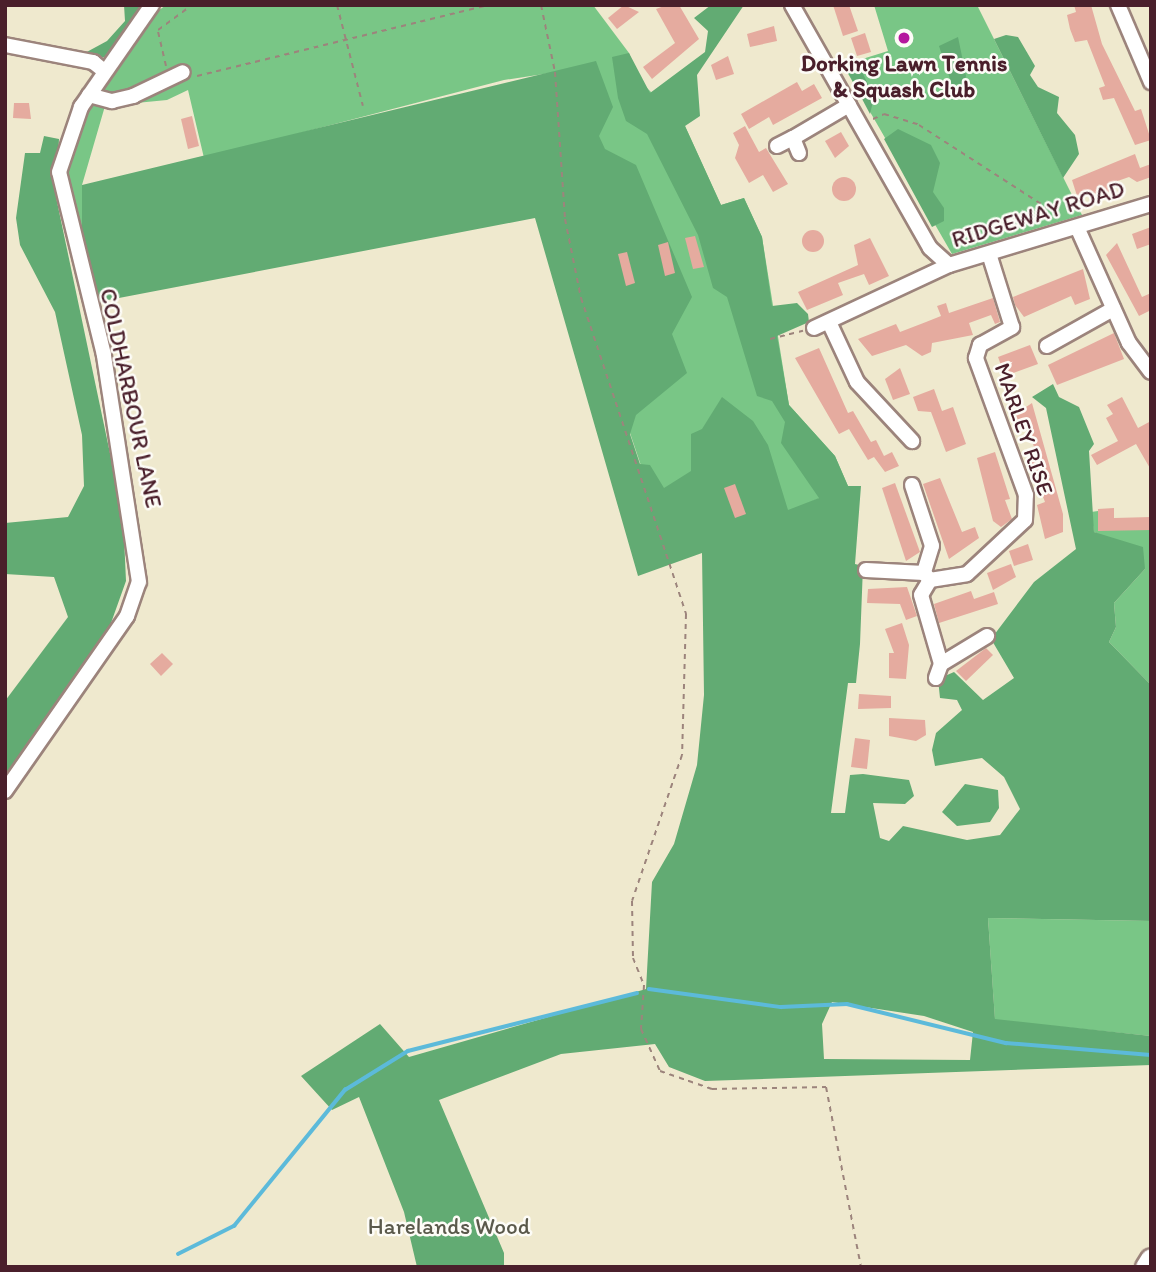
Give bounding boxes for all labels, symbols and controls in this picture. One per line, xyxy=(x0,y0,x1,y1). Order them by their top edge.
marker: Dorking Lawn Tennis & Squash Club xyxy=(896,30,912,46)
place label: Dorking Lawn Tennis & Squash Club xyxy=(802,49,1006,103)
street label: RIDGEWAY ROAD xyxy=(949,175,1127,253)
street label: COLDHARBOUR LANE xyxy=(94,286,168,510)
street label: MARLEY RISE xyxy=(988,359,1060,499)
park label: Harelands Wood xyxy=(368,1212,530,1240)

